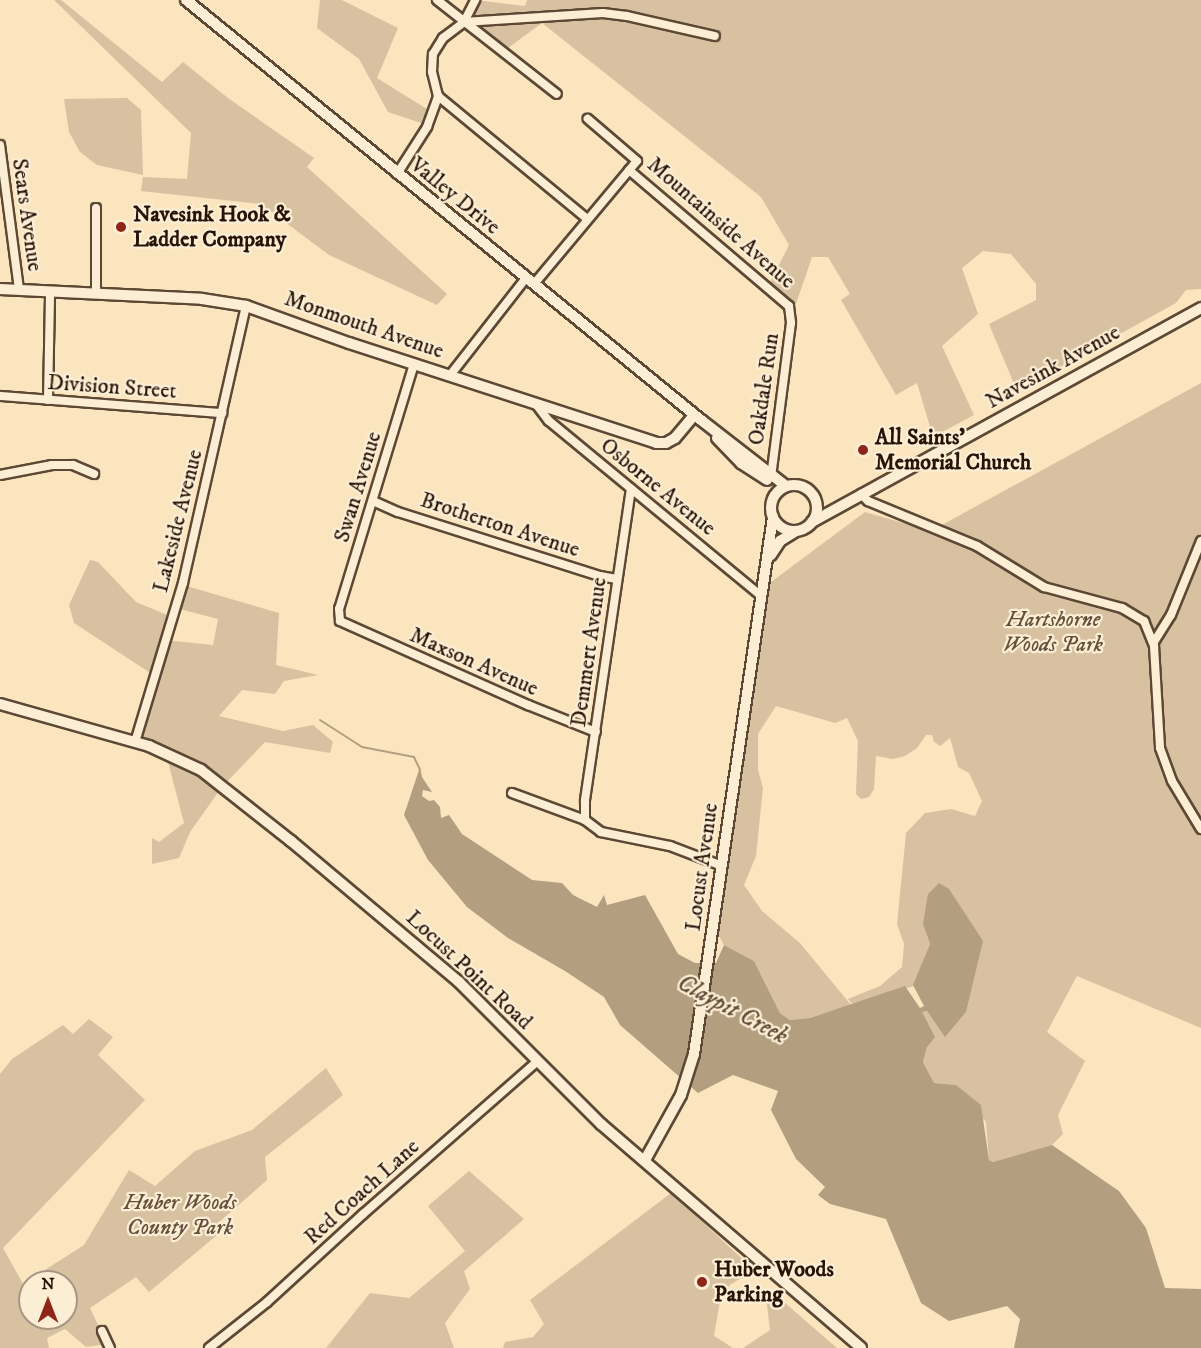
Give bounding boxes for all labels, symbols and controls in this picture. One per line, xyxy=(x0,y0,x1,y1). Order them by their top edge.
street label: Valley Drive xyxy=(405,152,505,240)
street label: Mountainside Avenue xyxy=(642,152,800,294)
street label: Sears Avenue xyxy=(6,157,48,273)
place label: Navesink Hook & Ladder Company xyxy=(133,201,291,252)
marker: Navesink Hook & Ladder Company xyxy=(114,220,128,234)
street label: Monmouth Avenue xyxy=(281,285,447,365)
street label: Navesink Avenue xyxy=(981,319,1125,415)
street label: Oakdale Run xyxy=(743,331,785,447)
street label: Division Street xyxy=(47,369,177,405)
place label: All Saints' Memorial Church xyxy=(875,424,1031,476)
street label: Swan Avenue xyxy=(329,428,387,546)
street label: Osborne Avenue xyxy=(595,432,721,542)
marker: All Saints' Memorial Church xyxy=(856,443,870,457)
street label: Lakeside Avenue xyxy=(147,447,209,595)
street label: Brotherton Avenue xyxy=(417,487,583,563)
street label: Demmert Avenue xyxy=(565,575,613,729)
park label: Hartshorne Woods Park xyxy=(1003,606,1103,658)
street label: Maxson Avenue xyxy=(406,622,542,702)
street label: Locust Avenue xyxy=(680,801,724,933)
street label: Locust Point Road xyxy=(400,905,538,1035)
water label: Claypit Creek xyxy=(672,969,792,1051)
street label: Red Coach Lane xyxy=(299,1134,425,1250)
park label: Huber Woods County Park xyxy=(123,1189,237,1240)
place label: Huber Woods Parking xyxy=(714,1256,834,1308)
north arrow xyxy=(18,1270,78,1330)
text: N xyxy=(41,1274,55,1294)
marker: Huber Woods Parking xyxy=(695,1275,709,1289)

